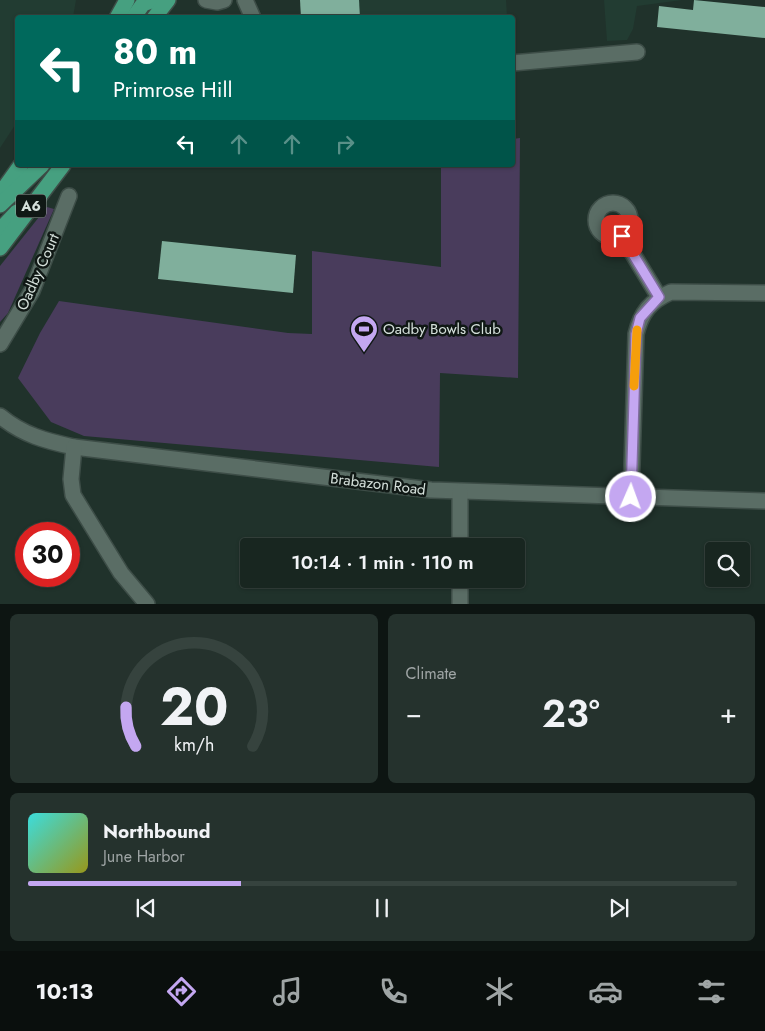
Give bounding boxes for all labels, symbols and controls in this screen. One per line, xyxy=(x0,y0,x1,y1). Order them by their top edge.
text: 80 m xyxy=(113,27,197,77)
icon: left xyxy=(30,35,95,100)
text: Primrose Hill xyxy=(113,73,233,105)
icon: left xyxy=(172,130,200,158)
icon: ahead xyxy=(225,130,253,158)
icon: ahead xyxy=(278,130,306,158)
icon: right xyxy=(331,130,359,158)
road number: A6 xyxy=(16,195,46,218)
pin xyxy=(601,215,643,257)
icon: arrive xyxy=(608,222,636,250)
street label: Oadby Court xyxy=(11,230,65,314)
sports icon: Oadby Bowls Club xyxy=(349,314,379,353)
place label: Oadby Bowls Club xyxy=(383,318,501,340)
street label: Brabazon Road xyxy=(329,467,427,501)
position arrow xyxy=(604,470,656,522)
speed limit sign: 30 xyxy=(15,522,80,587)
map controls xyxy=(705,542,750,587)
button: search xyxy=(705,542,750,587)
text: 10:14 · 1 min · 110 m xyxy=(291,549,474,576)
text: Climate xyxy=(406,662,457,685)
text: 20 xyxy=(159,669,228,745)
text: 23° xyxy=(542,686,600,741)
text: − xyxy=(406,693,422,734)
text: + xyxy=(720,693,737,734)
text: km/h xyxy=(174,732,214,758)
text: Northbound xyxy=(103,818,210,845)
text: June Harbor xyxy=(103,845,185,868)
icon: previous xyxy=(132,894,160,922)
icon: pause xyxy=(368,894,396,922)
icon: next xyxy=(605,894,633,922)
icon: directions xyxy=(164,974,199,1009)
icon: music xyxy=(270,974,305,1009)
icon: phone xyxy=(376,974,411,1009)
icon: climate xyxy=(482,974,517,1009)
icon: car xyxy=(588,974,623,1009)
icon: filters xyxy=(694,974,729,1009)
text: 10:13 xyxy=(36,975,93,1007)

